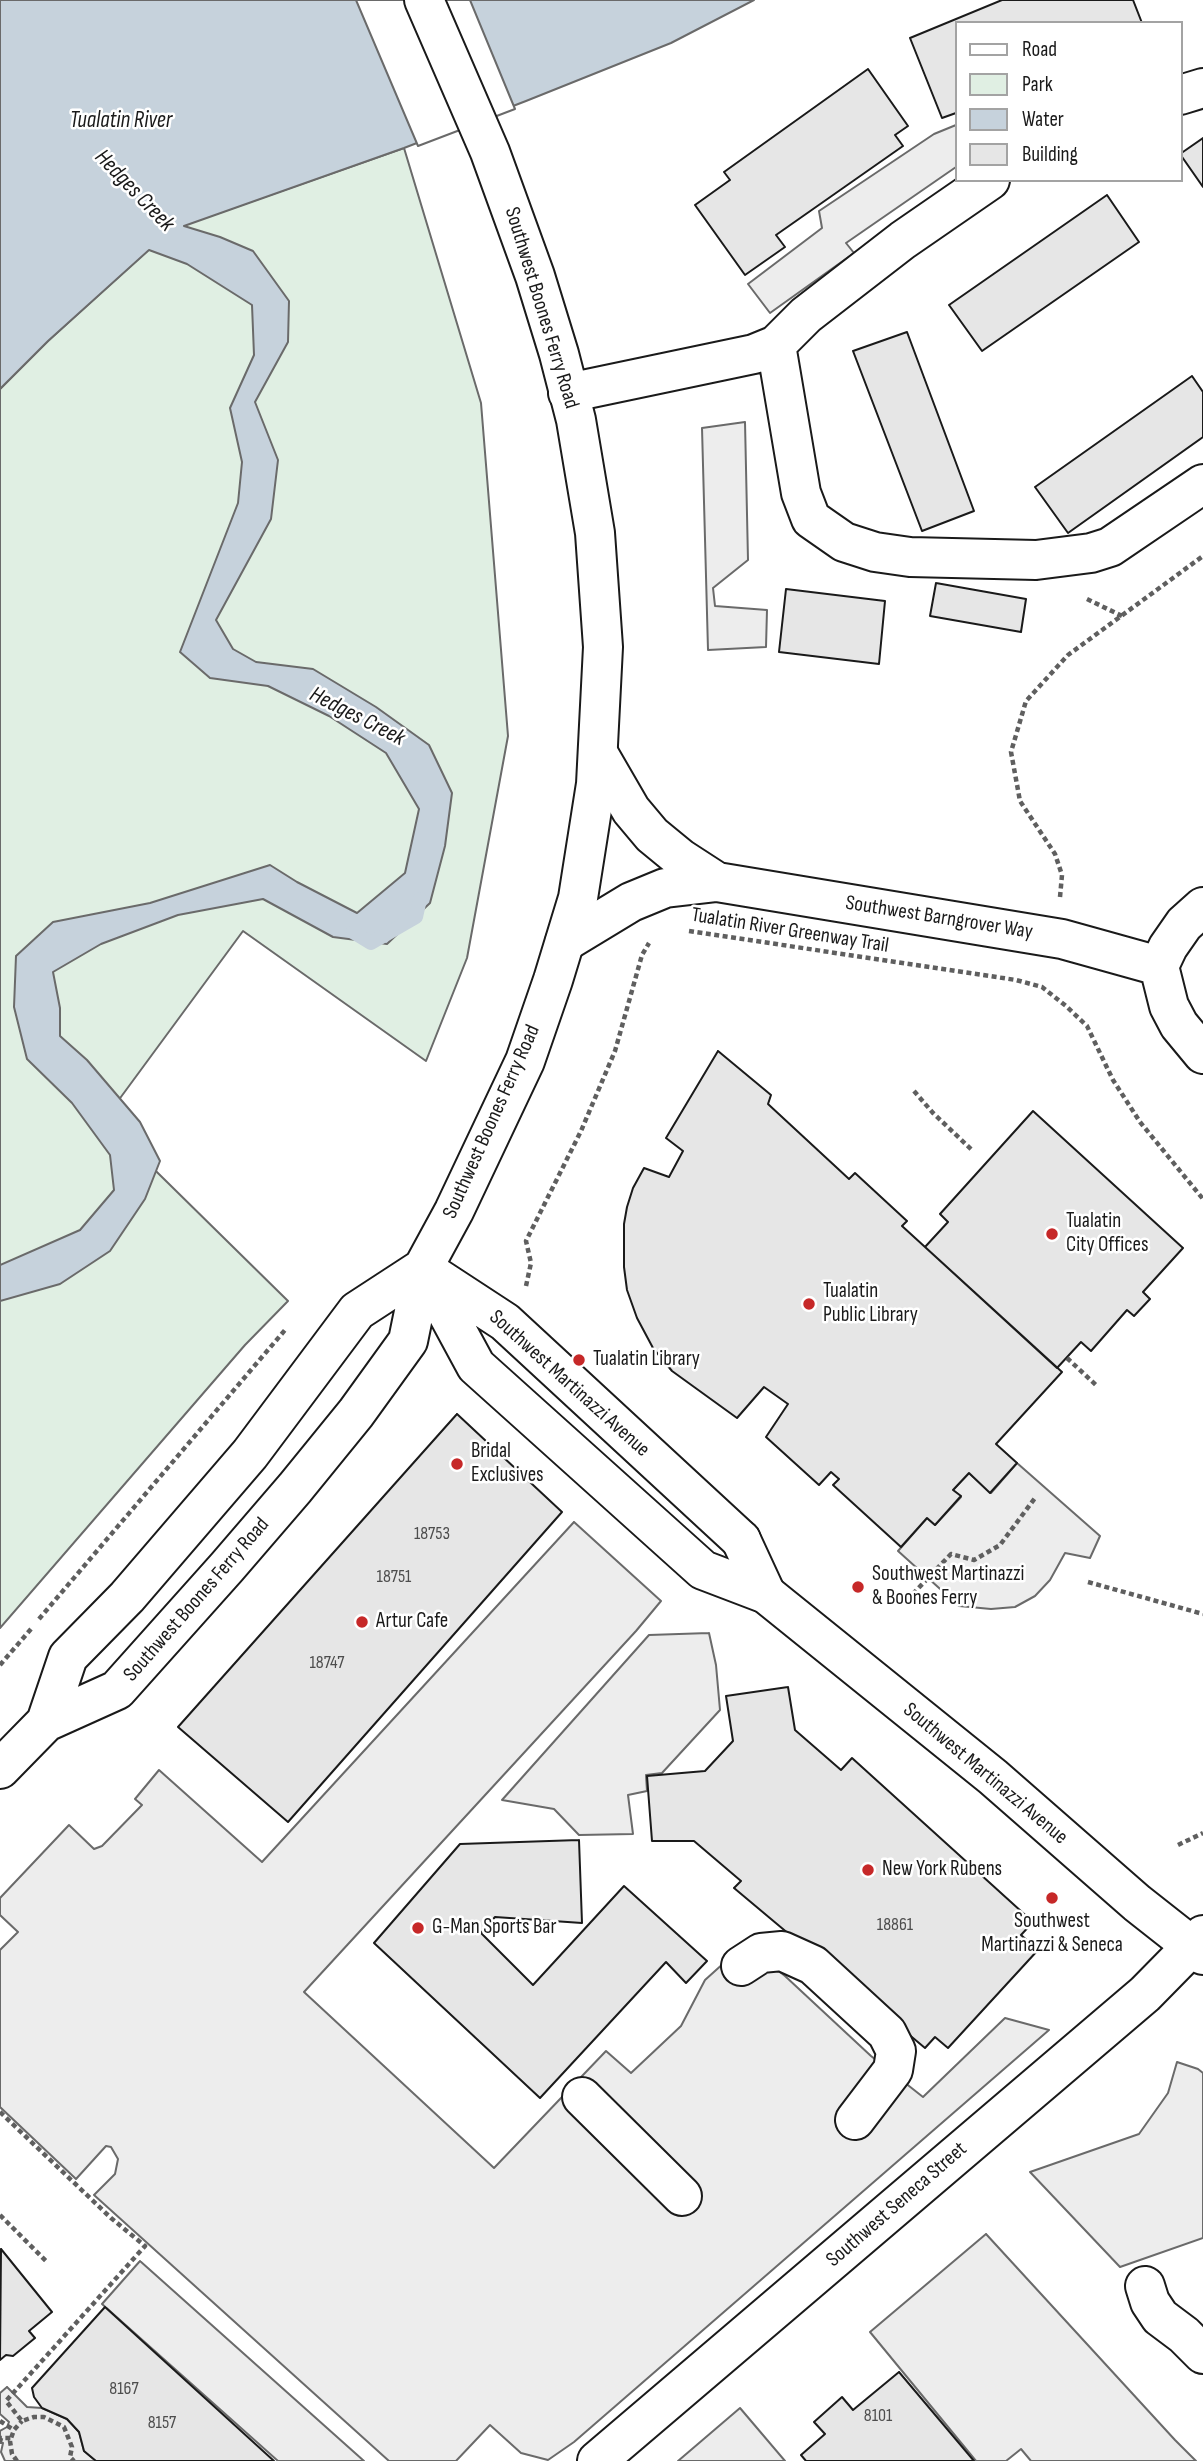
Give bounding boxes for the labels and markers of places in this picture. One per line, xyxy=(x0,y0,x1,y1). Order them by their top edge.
place label: Tualatin City Offices xyxy=(1066,1209,1149,1259)
marker: Tualatin City Offices xyxy=(1044,1226,1060,1242)
place label: Tualatin Public Library xyxy=(823,1279,918,1329)
marker: Tualatin Public Library xyxy=(801,1296,817,1312)
place label: Tualatin Library xyxy=(593,1347,700,1373)
marker: Tualatin Library xyxy=(571,1352,587,1368)
place label: Bridal Exclusives xyxy=(471,1439,544,1489)
marker: Bridal Exclusives xyxy=(449,1456,465,1472)
place label: Southwest Martinazzi & Boones Ferry xyxy=(872,1562,1025,1612)
marker: Southwest Martinazzi & Boones Ferry xyxy=(850,1579,866,1595)
place label: Artur Cafe xyxy=(376,1609,448,1635)
marker: Artur Cafe xyxy=(354,1614,370,1630)
place label: New York Rubens xyxy=(882,1857,1002,1883)
marker: New York Rubens xyxy=(860,1862,876,1878)
marker: Southwest Martinazzi & Seneca xyxy=(1044,1890,1060,1906)
place label: Southwest Martinazzi & Seneca xyxy=(981,1909,1123,1959)
place label: G-Man Sports Bar xyxy=(432,1915,556,1941)
marker: G-Man Sports Bar xyxy=(410,1920,426,1936)

